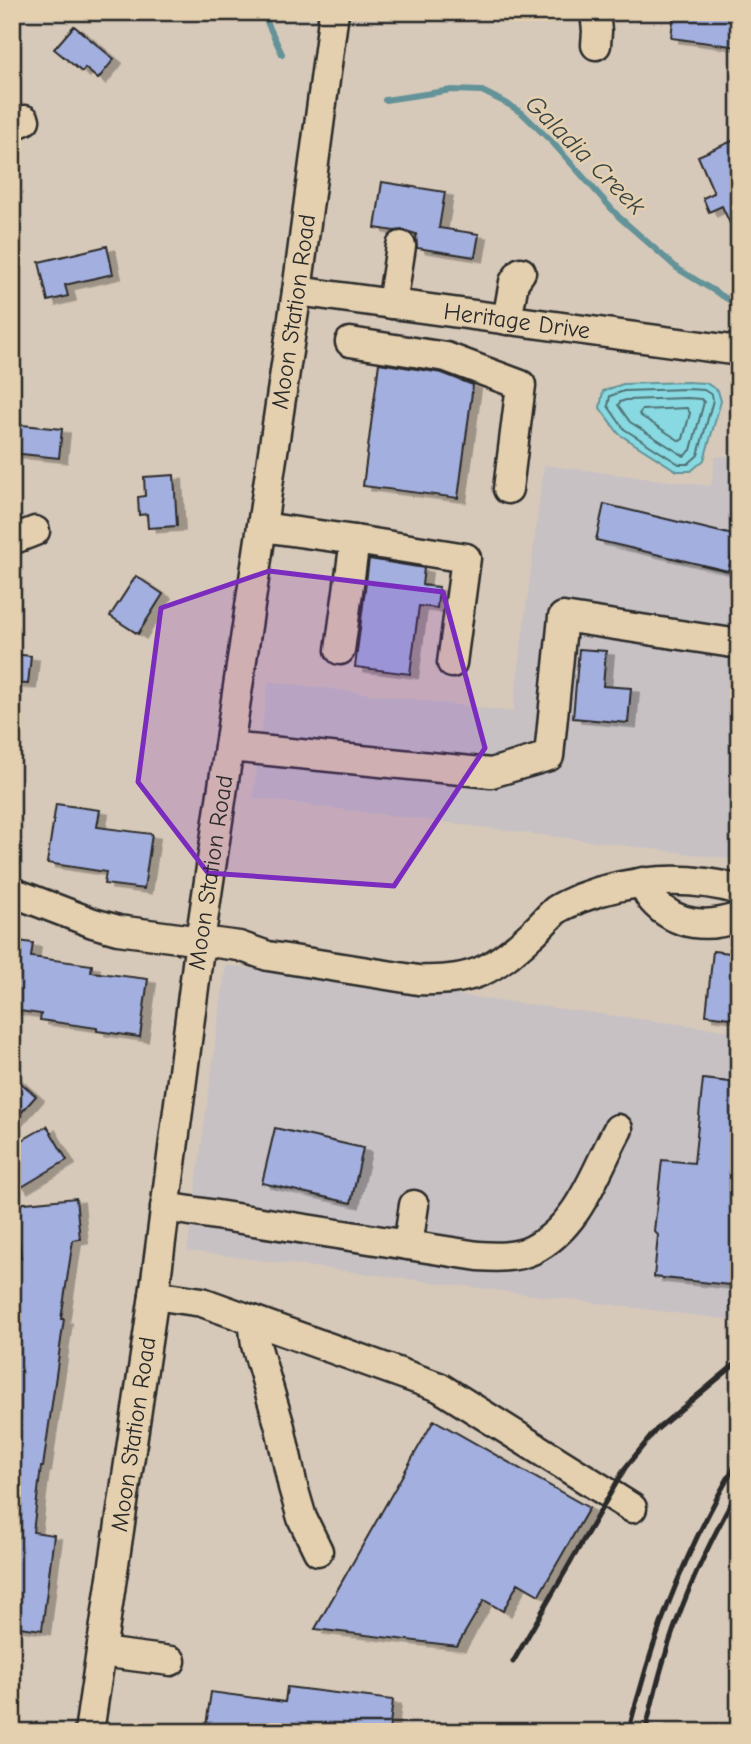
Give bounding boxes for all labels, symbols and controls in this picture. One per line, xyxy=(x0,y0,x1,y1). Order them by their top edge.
water label: Galadia Creek xyxy=(519,89,651,221)
street label: Moon Station Road xyxy=(266,212,321,411)
street label: Heritage Drive xyxy=(442,297,592,345)
street label: Moon Station Road xyxy=(182,773,239,972)
street label: Moon Station Road xyxy=(105,1335,162,1534)

